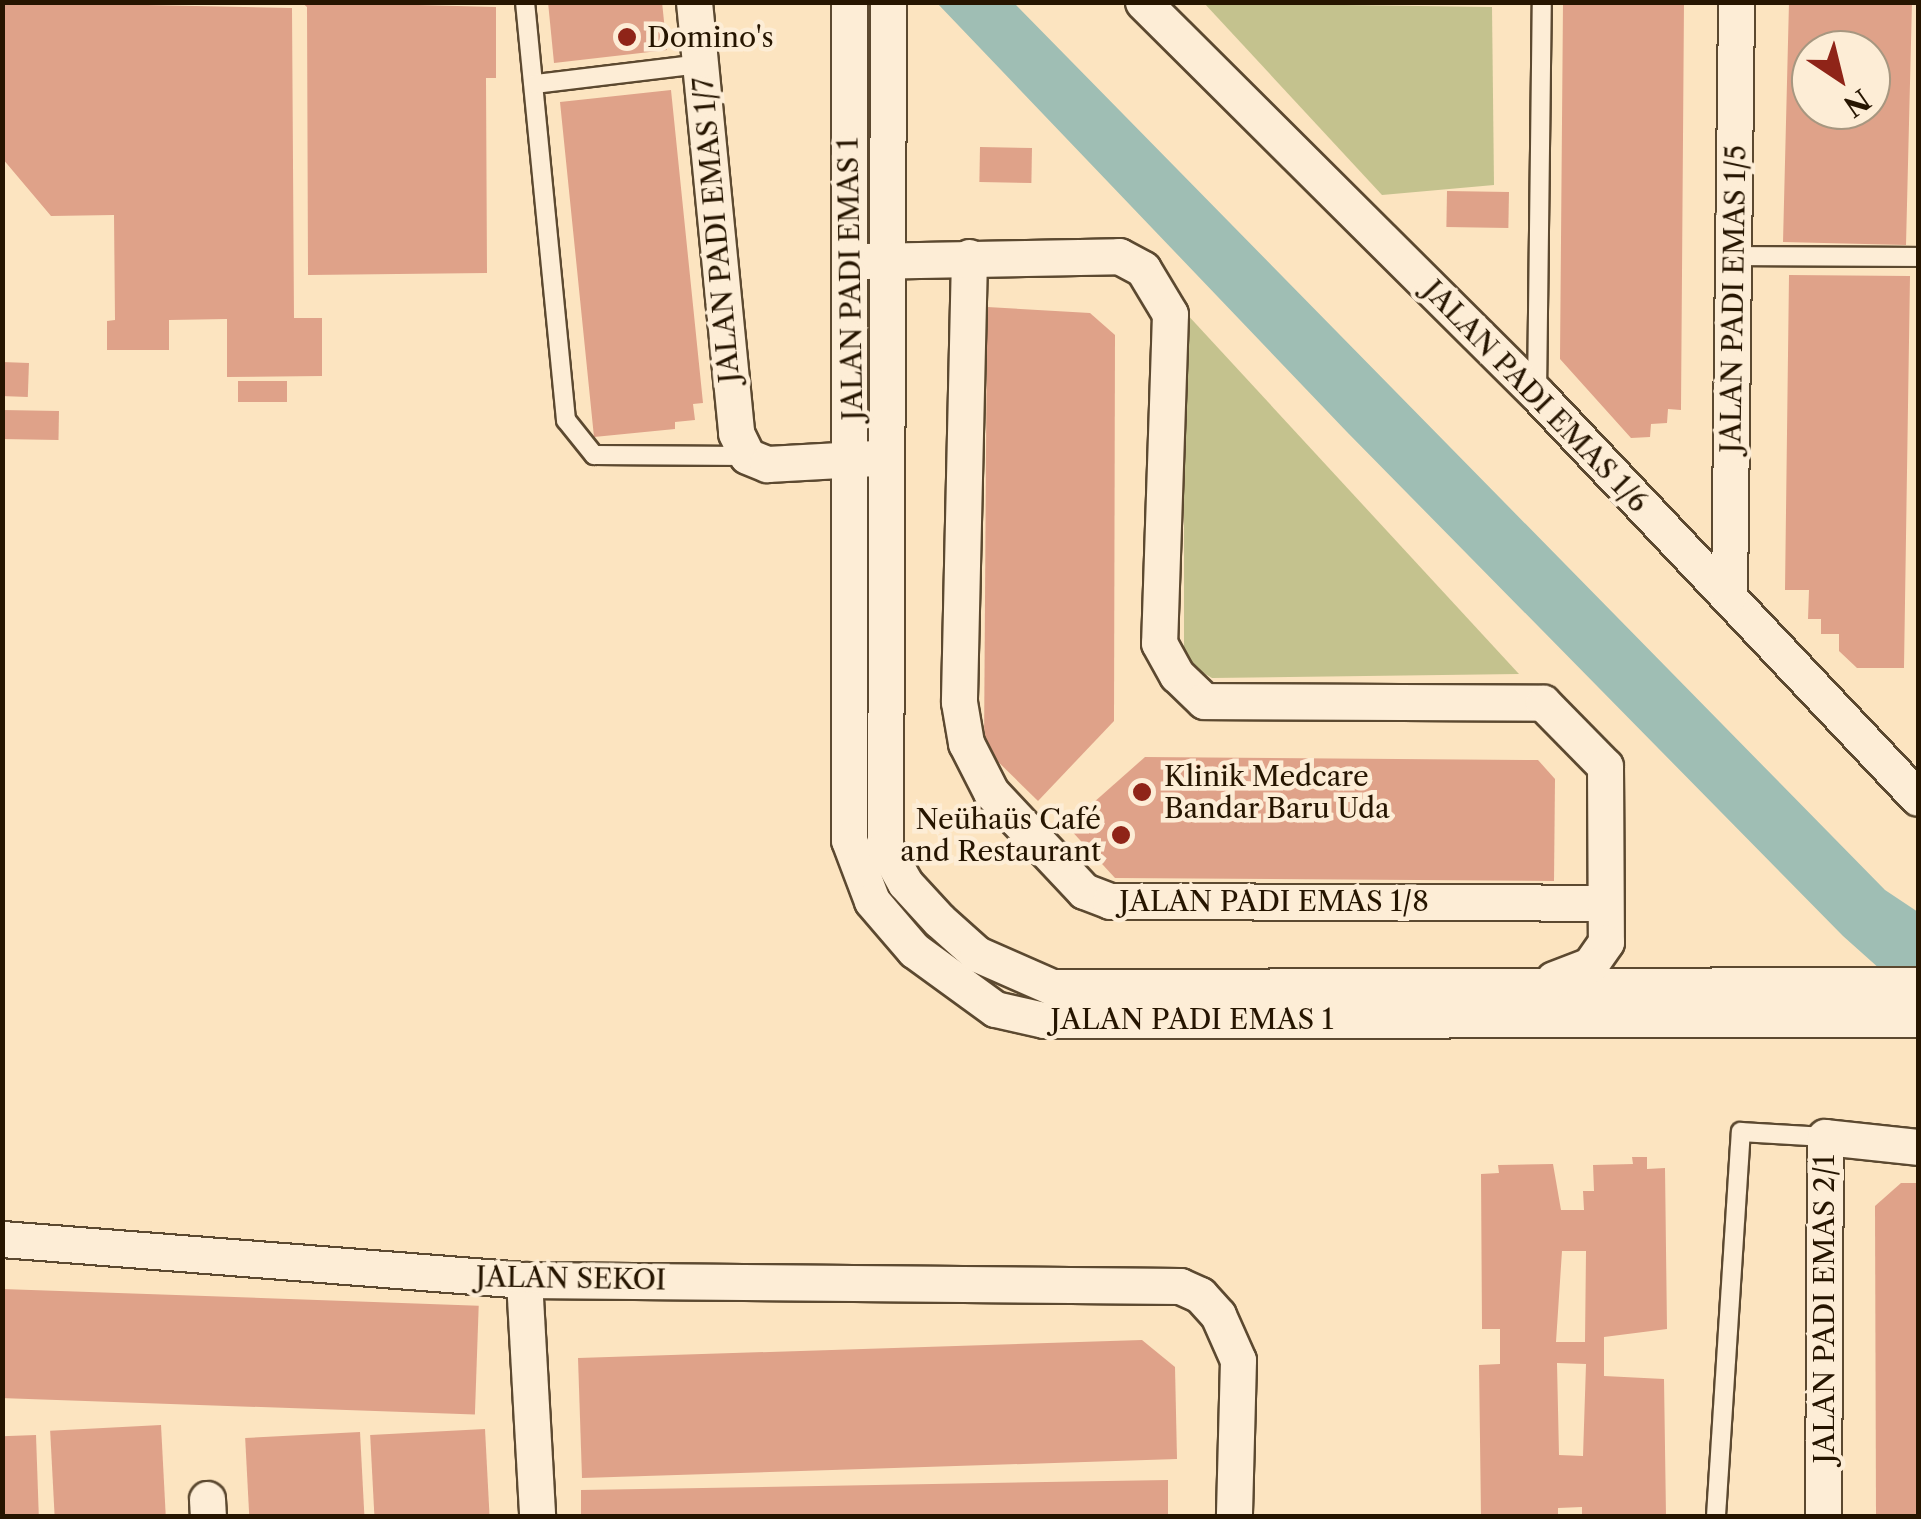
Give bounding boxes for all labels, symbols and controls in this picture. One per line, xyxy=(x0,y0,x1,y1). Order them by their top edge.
place label: Domino's xyxy=(647,20,774,54)
marker: Domino's xyxy=(616,26,638,48)
north arrow xyxy=(1791,30,1891,130)
street label: JALAN PADI EMAS 1/7 xyxy=(686,76,746,384)
text: N xyxy=(1837,82,1877,124)
street label: JALAN PADI EMAS 1 xyxy=(831,137,869,421)
street label: JALAN PADI EMAS 1/5 xyxy=(1714,145,1752,453)
street label: JALAN PADI EMAS 1/6 xyxy=(1417,273,1655,519)
place label: Klinik Medcare Bandar Baru Uda xyxy=(1164,759,1390,825)
marker: Klinik Medcare Bandar Baru Uda xyxy=(1129,779,1155,805)
place label: Neühaüs Café and Restaurant xyxy=(900,802,1101,868)
marker: Neühaüs Café and Restaurant xyxy=(1110,824,1132,846)
street label: JALAN PADI EMAS 1/8 xyxy=(1119,884,1429,918)
street label: JALAN PADI EMAS 1 xyxy=(1051,1002,1333,1036)
street label: JALAN PADI EMAS 2/1 xyxy=(1807,1154,1841,1464)
street label: JALAN SEKOI xyxy=(476,1260,666,1296)

